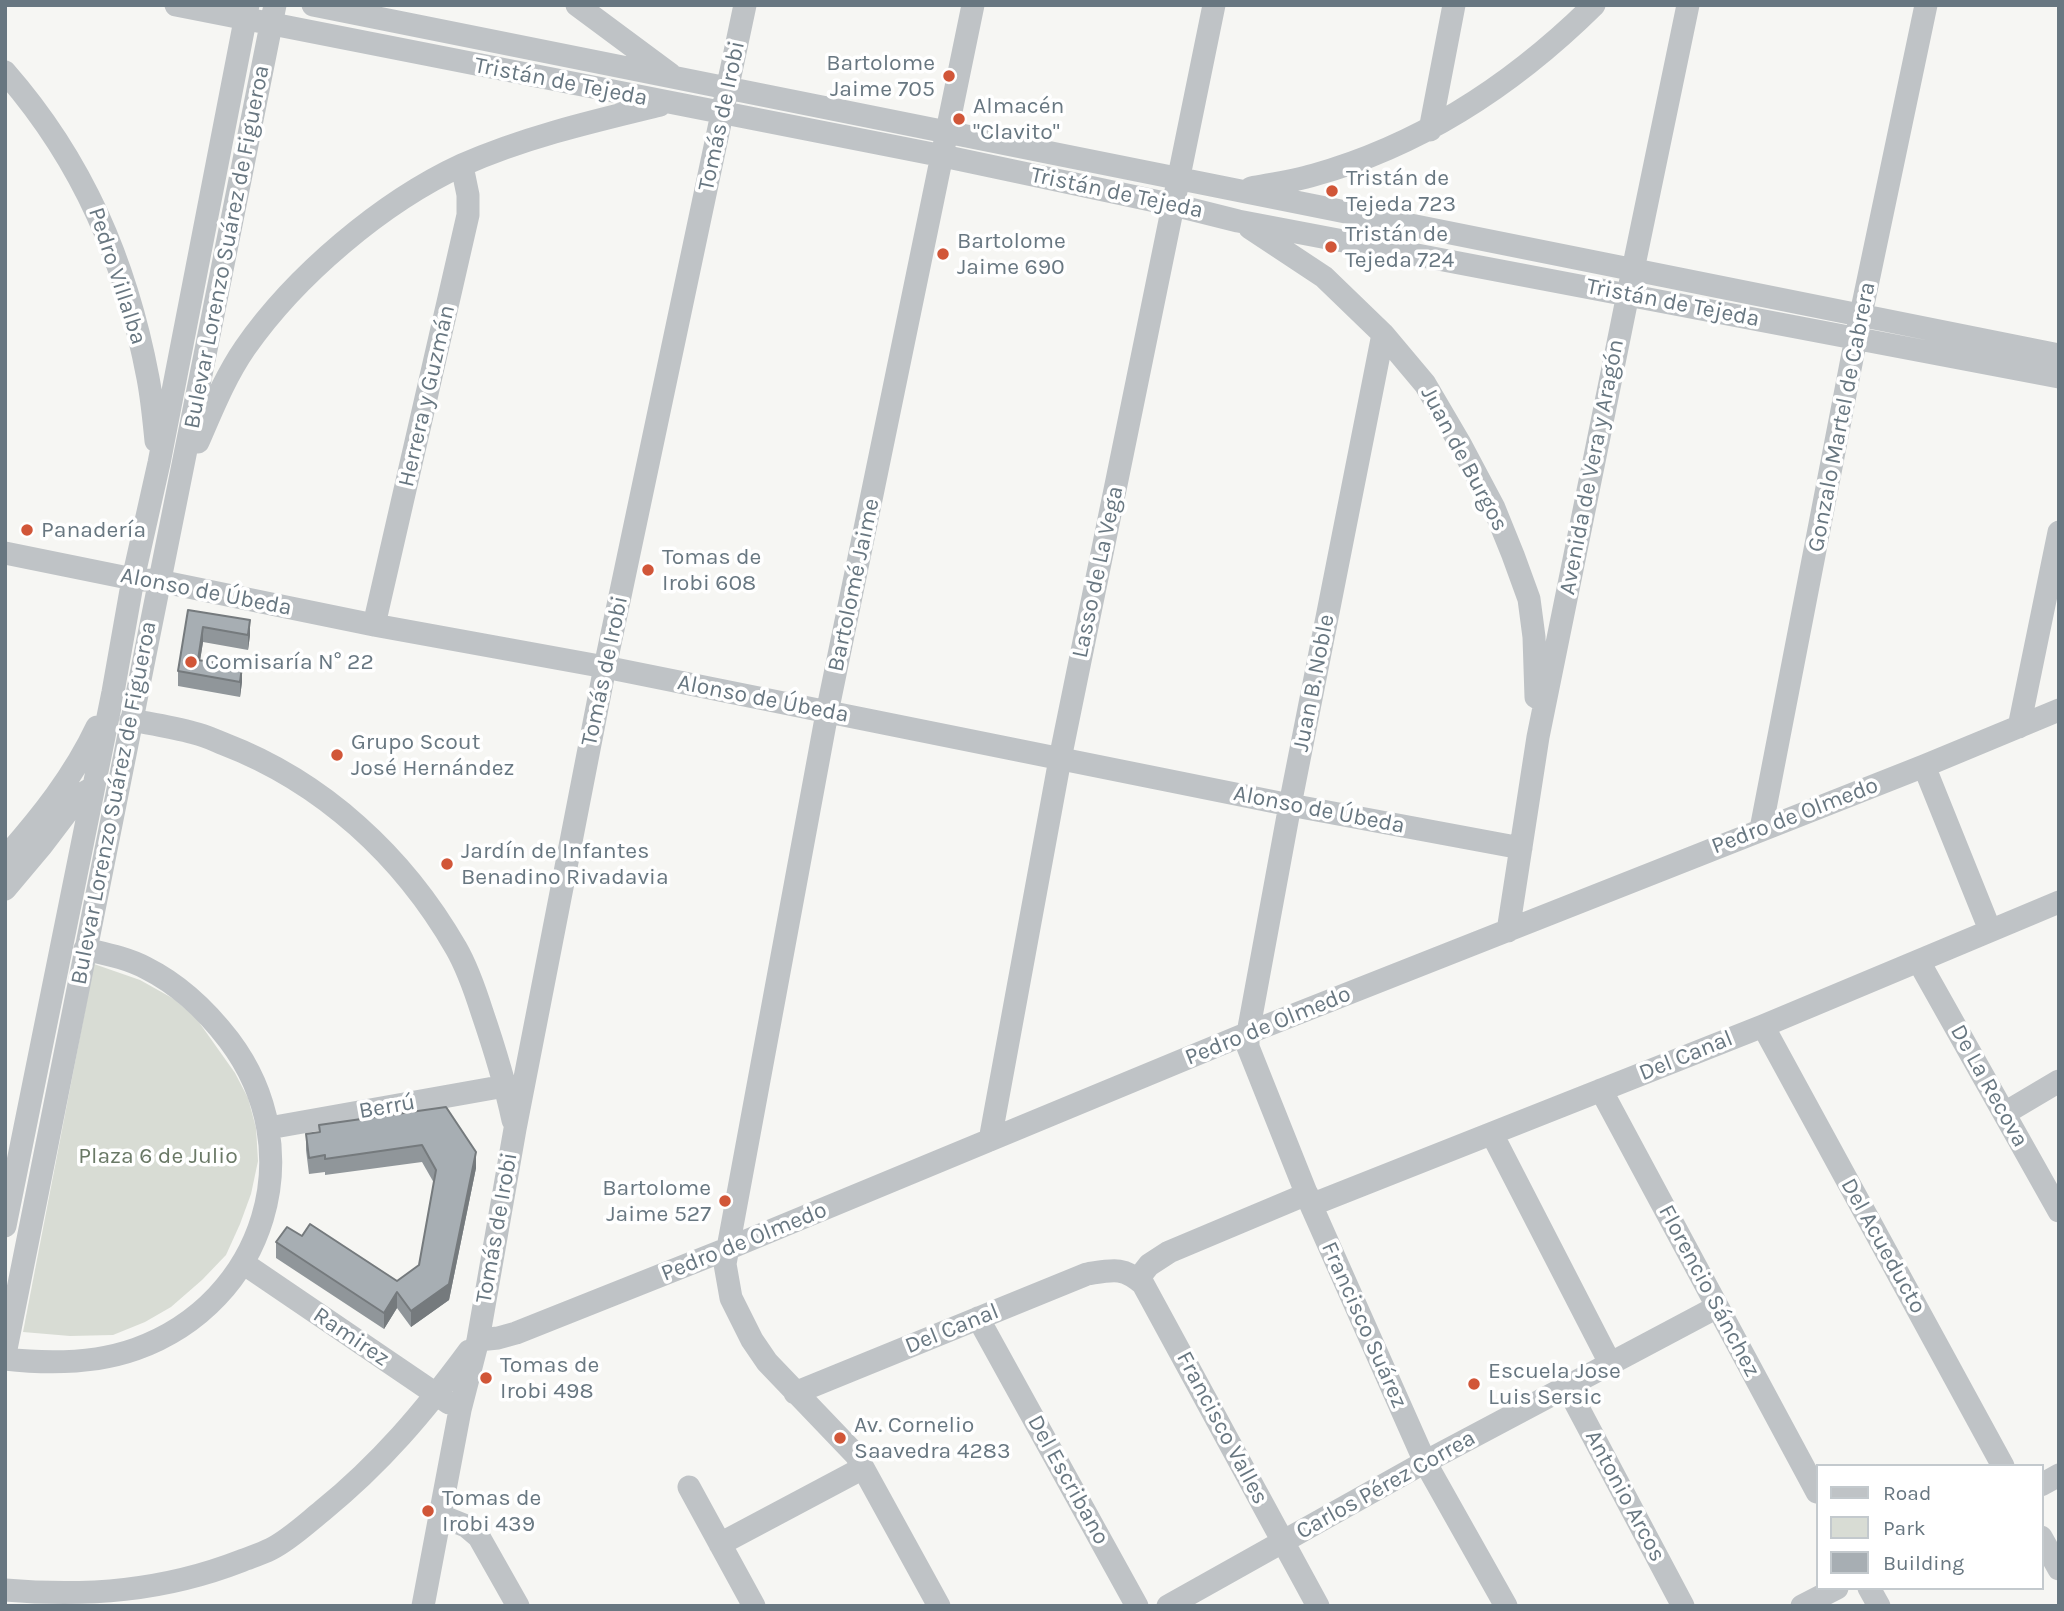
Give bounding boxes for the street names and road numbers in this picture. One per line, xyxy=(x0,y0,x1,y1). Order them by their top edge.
street label: Tomás de Irobi xyxy=(693,38,751,194)
street label: Tristán de Tejeda xyxy=(472,52,650,112)
street label: Bulevar Lorenzo Suárez de Figueroa xyxy=(178,63,276,431)
street label: Tristán de Tejeda xyxy=(1028,161,1206,225)
street label: Pedro Villalba xyxy=(82,204,152,348)
street label: Tristán de Tejeda xyxy=(1584,273,1762,333)
street label: Gonzalo Martel de Cabrera xyxy=(1802,280,1882,554)
street label: Herrera y Guzmán xyxy=(393,302,461,490)
street label: Avenida de Vera y Aragón xyxy=(1554,337,1630,597)
street label: Juan de Burgos xyxy=(1414,382,1514,536)
street label: Lasso de La Vega xyxy=(1066,484,1130,660)
street label: Bartolomé Jaime xyxy=(822,496,886,674)
street label: Alonso de Úbeda xyxy=(118,562,294,622)
street label: Tomás de Irobi xyxy=(576,593,634,749)
street label: Juan B. Noble xyxy=(1287,612,1341,754)
street label: Bulevar Lorenzo Suárez de Figueroa xyxy=(65,619,163,987)
street label: Alonso de Úbeda xyxy=(675,669,851,729)
street label: Pedro de Olmedo xyxy=(1708,772,1882,860)
street label: Alonso de Úbeda xyxy=(1231,780,1407,840)
street label: Pedro de Olmedo xyxy=(1181,980,1355,1072)
street label: De La Recova xyxy=(1944,1020,2034,1152)
street label: Del Canal xyxy=(1635,1025,1737,1087)
street label: Berrú xyxy=(357,1088,417,1126)
street label: Tomás de Irobi xyxy=(470,1150,524,1306)
street label: Del Acueducto xyxy=(1834,1174,1932,1318)
street label: Pedro de Olmedo xyxy=(657,1196,831,1288)
street label: Florencio Sánchez xyxy=(1652,1200,1766,1382)
street label: Francisco Suárez xyxy=(1315,1238,1413,1412)
street label: Del Canal xyxy=(901,1298,1003,1360)
street label: Ramirez xyxy=(308,1301,394,1373)
street label: Francisco Valles xyxy=(1170,1347,1274,1509)
street label: Del Escribano xyxy=(1021,1410,1115,1550)
street label: Carlos Pérez Correa xyxy=(1292,1424,1480,1546)
street label: Antonio Arcos xyxy=(1579,1425,1671,1567)

